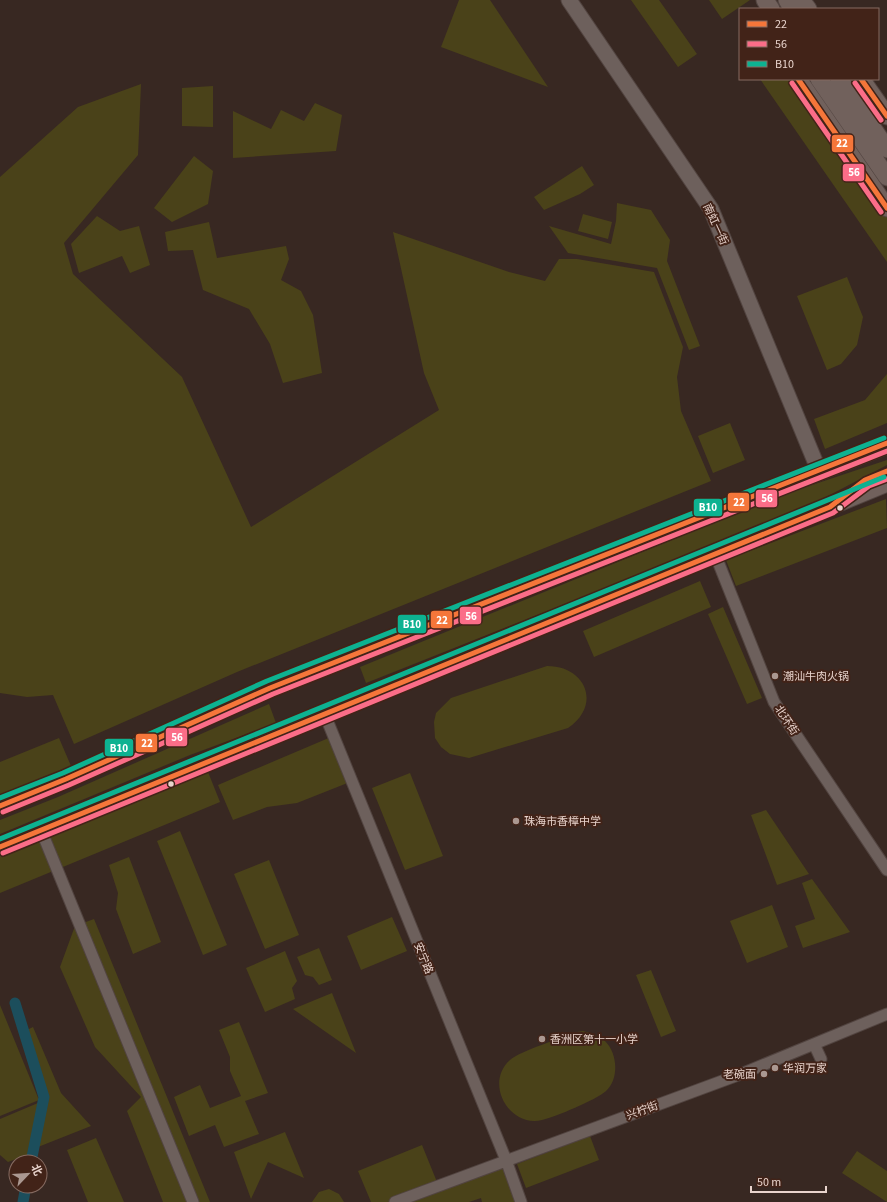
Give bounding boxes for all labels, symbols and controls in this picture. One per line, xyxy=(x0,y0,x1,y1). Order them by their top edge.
legend xyxy=(739,8,879,80)
text: 22 xyxy=(775,16,787,33)
text: 56 xyxy=(775,36,787,53)
text: B10 xyxy=(775,56,794,73)
line badge: 22 xyxy=(831,134,854,153)
text: 22 xyxy=(836,136,848,151)
line badge: 56 xyxy=(842,163,865,182)
text: 56 xyxy=(848,165,860,180)
street label: 南虹一街 xyxy=(699,201,732,247)
line badge: 56 xyxy=(755,489,778,508)
text: 56 xyxy=(761,491,773,506)
line badge: 22 xyxy=(727,492,750,512)
text: 22 xyxy=(733,495,745,510)
line badge: B10 xyxy=(693,498,723,517)
text: B10 xyxy=(699,500,717,515)
unlabelled marker xyxy=(835,503,845,513)
line badge: 56 xyxy=(459,606,482,625)
text: 56 xyxy=(465,609,477,624)
line badge: 22 xyxy=(430,610,453,629)
text: 22 xyxy=(436,613,448,628)
line badge: B10 xyxy=(397,614,427,634)
text: B10 xyxy=(403,617,421,632)
place label: 潮汕牛肉火锅 xyxy=(783,669,849,684)
marker: 潮汕牛肉火锅 xyxy=(770,671,780,681)
street label: 北环街 xyxy=(771,702,802,738)
line badge: 56 xyxy=(165,727,188,747)
text: 56 xyxy=(171,730,183,745)
line badge: 22 xyxy=(135,733,158,753)
text: 22 xyxy=(141,736,153,751)
line badge: B10 xyxy=(104,738,134,757)
text: B10 xyxy=(110,741,128,756)
unlabelled marker xyxy=(166,779,176,789)
place label: 珠海市香樟中学 xyxy=(524,814,601,829)
marker: 珠海市香樟中学 xyxy=(511,816,521,826)
street label: 安宁路 xyxy=(410,940,437,976)
place label: 香洲区第十一小学 xyxy=(550,1032,638,1047)
marker: 香洲区第十一小学 xyxy=(537,1034,547,1044)
place label: 华润万家 xyxy=(783,1061,827,1076)
marker: 华润万家 xyxy=(770,1063,780,1073)
place label: 老碗面 xyxy=(723,1067,756,1082)
marker: 老碗面 xyxy=(759,1069,769,1079)
street label: 兴柠街 xyxy=(624,1098,660,1123)
north arrow xyxy=(8,1154,48,1194)
text: 北 xyxy=(27,1162,46,1178)
scale bar xyxy=(751,1168,826,1194)
text: 50 m xyxy=(757,1174,781,1191)

